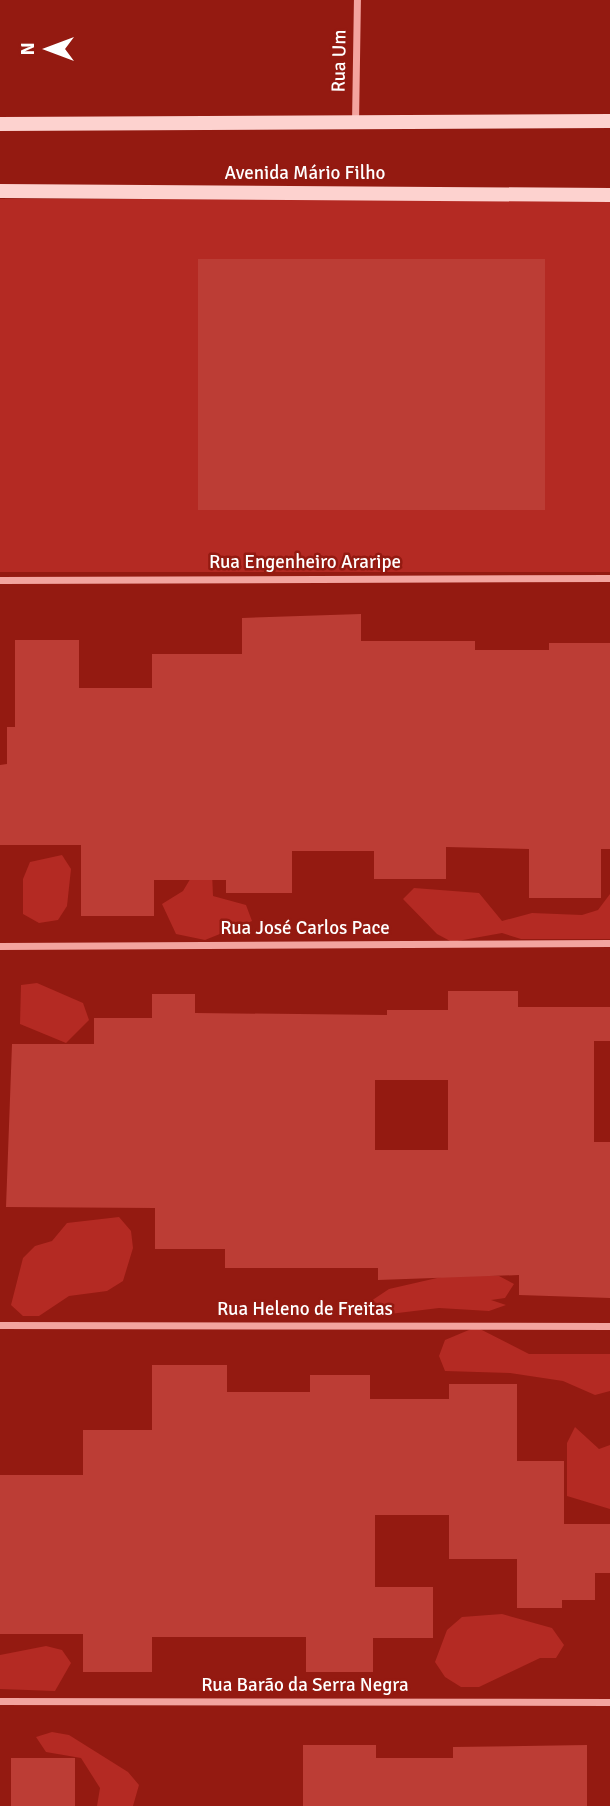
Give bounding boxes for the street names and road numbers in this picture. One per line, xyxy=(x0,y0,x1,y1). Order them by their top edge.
street label: Rua Um xyxy=(328,29,352,93)
street label: Avenida Mário Filho xyxy=(225,163,385,185)
street label: Rua Engenheiro Araripe xyxy=(209,552,401,574)
street label: Rua José Carlos Pace xyxy=(220,918,390,940)
street label: Rua Heleno de Freitas xyxy=(217,1299,393,1321)
street label: Rua Barão da Serra Negra xyxy=(201,1675,409,1697)

